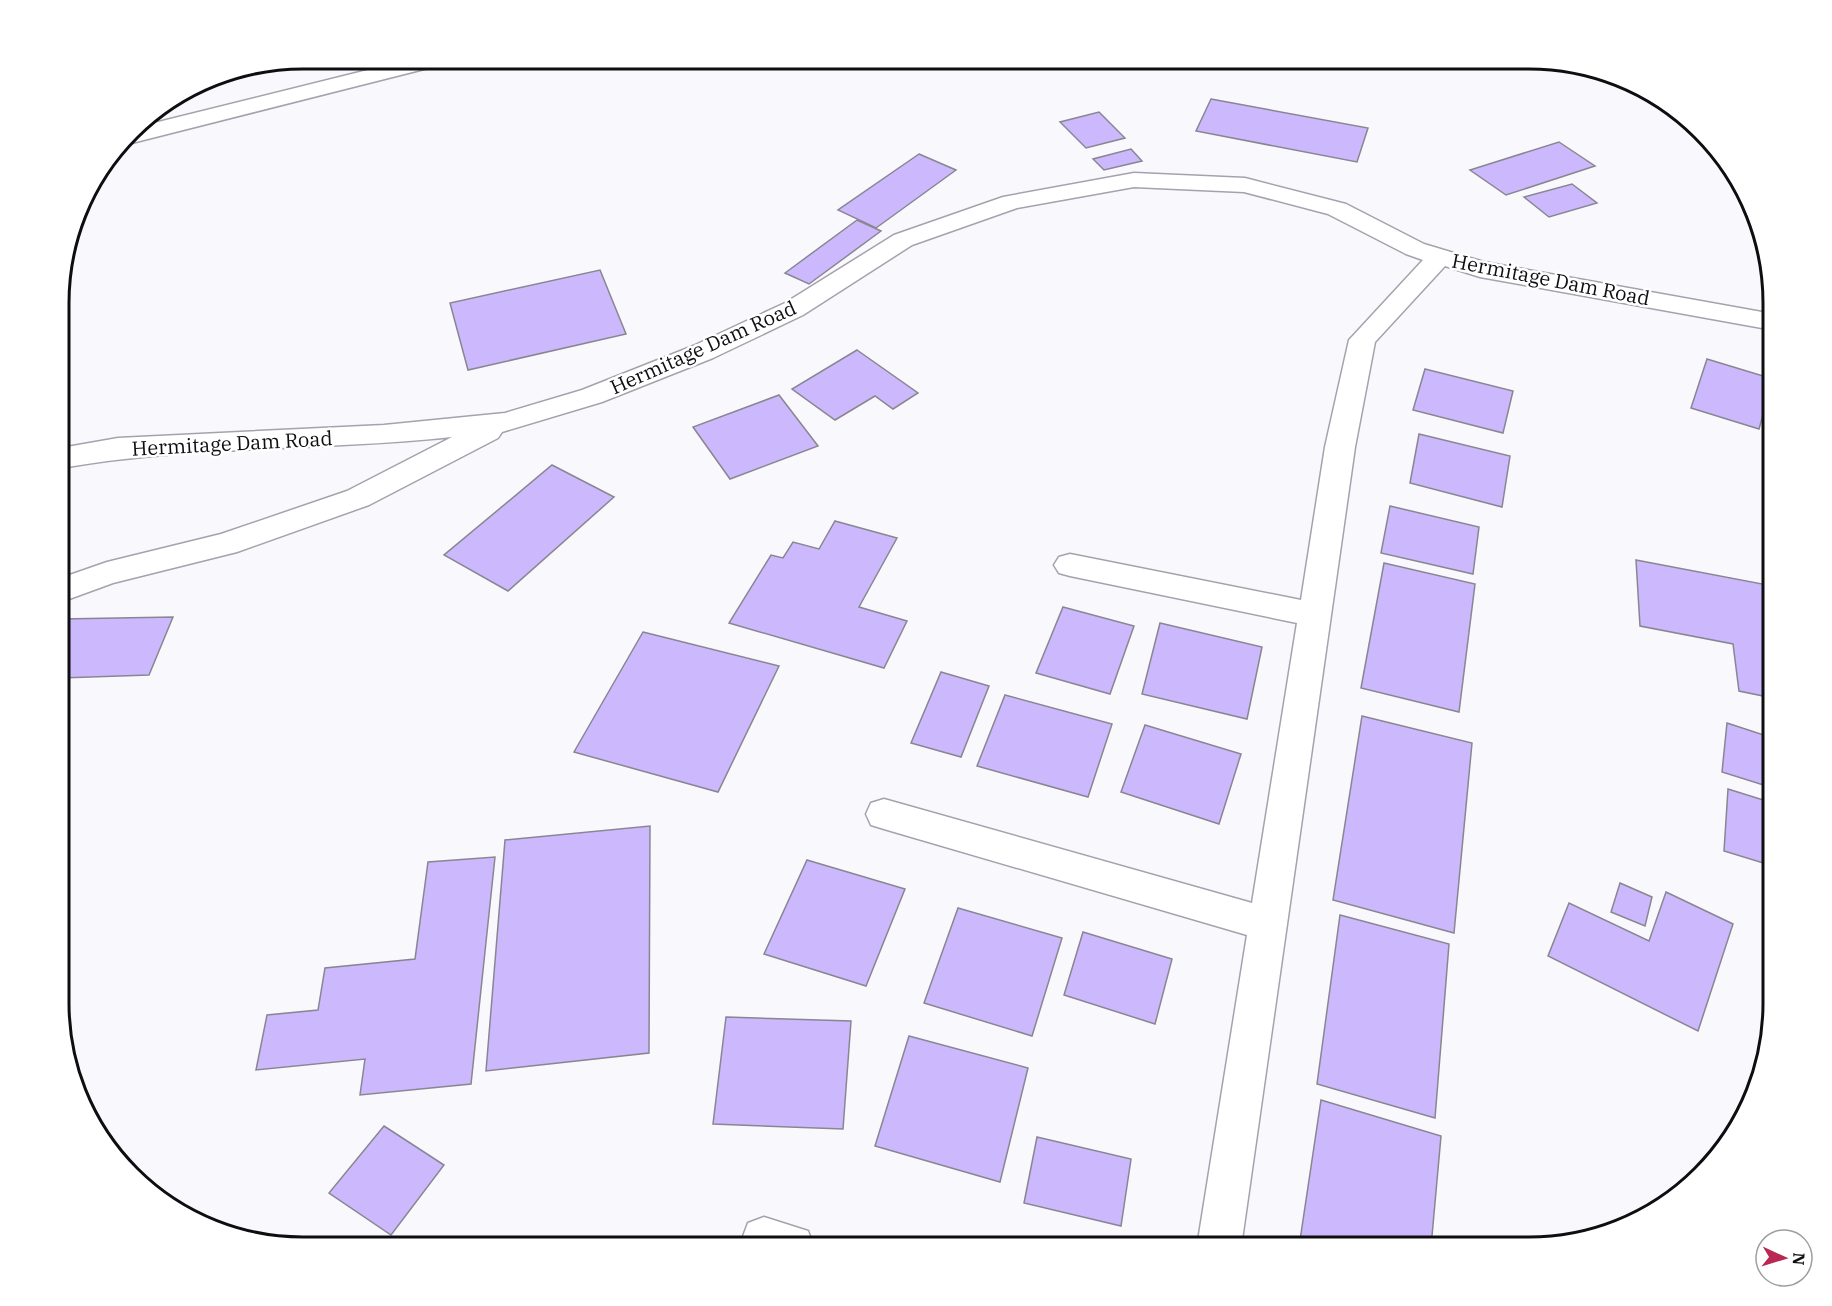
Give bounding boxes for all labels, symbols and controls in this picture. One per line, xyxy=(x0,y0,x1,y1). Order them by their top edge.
street label: Hermitage Dam Road xyxy=(1450,247,1652,311)
street label: Hermitage Dam Road xyxy=(606,294,800,400)
street label: Hermitage Dam Road xyxy=(131,424,333,462)
north arrow xyxy=(1754,1228,1814,1288)
text: N xyxy=(1789,1252,1809,1266)

